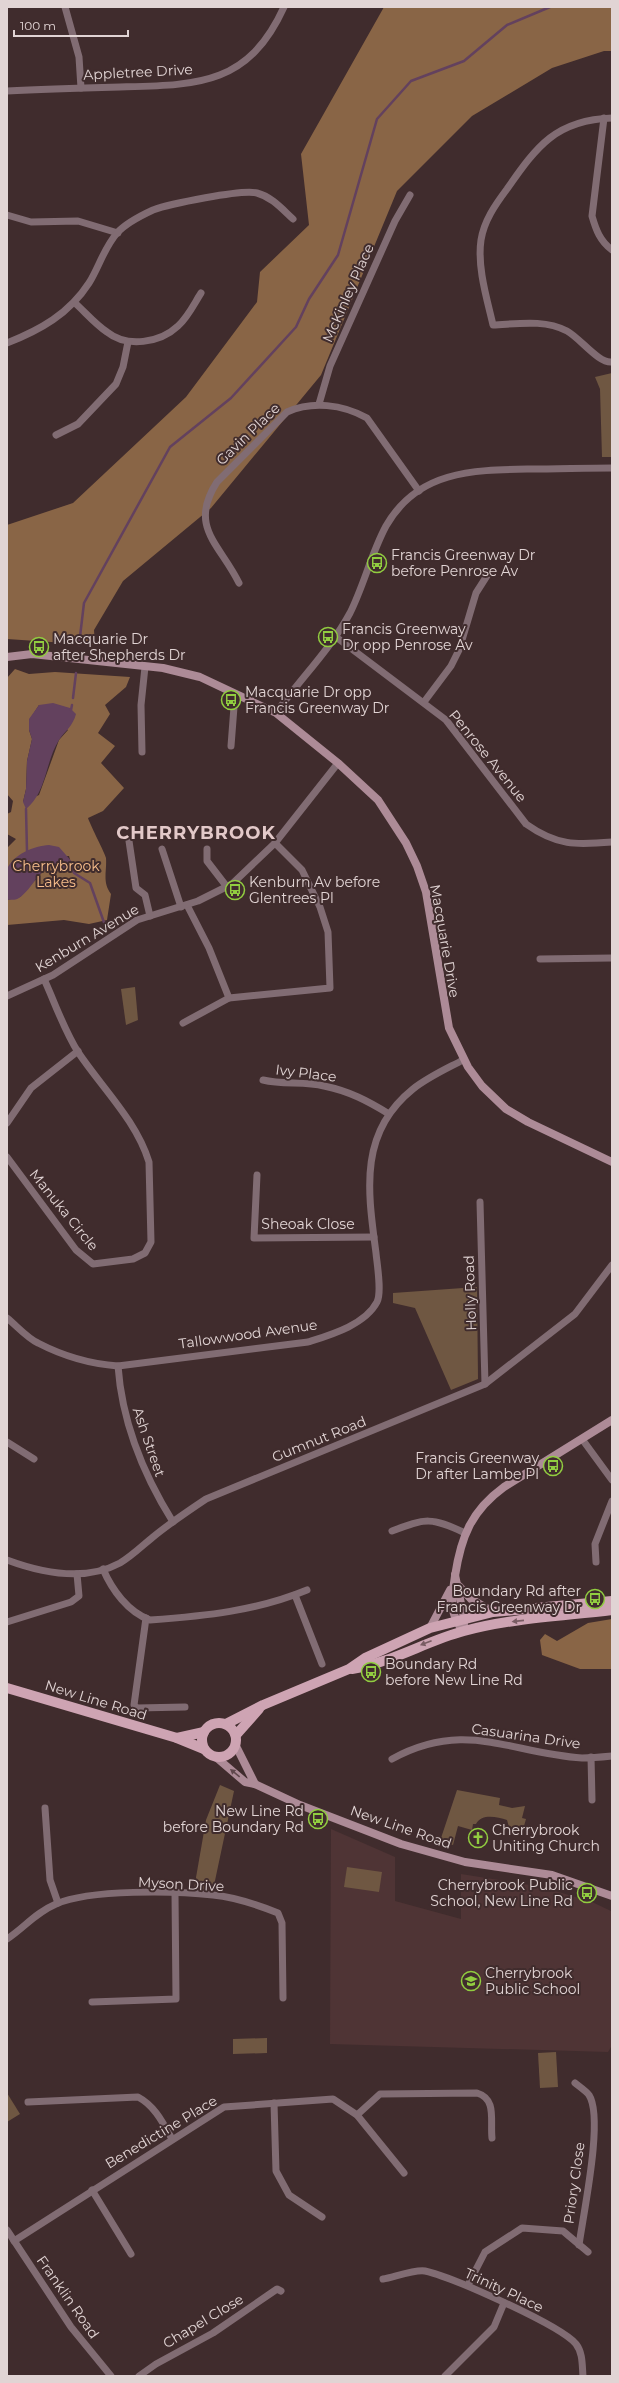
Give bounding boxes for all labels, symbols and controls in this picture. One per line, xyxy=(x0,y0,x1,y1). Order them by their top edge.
scale bar xyxy=(14,12,128,38)
text: 100 m xyxy=(20,18,56,33)
street label: Appletree Drive xyxy=(83,60,193,84)
street label: McKinley Place xyxy=(318,241,378,345)
street label: Gavin Place xyxy=(212,399,284,469)
place label: Francis Greenway Dr before Penrose Av xyxy=(391,546,536,580)
bus stop icon: Francis Greenway Dr before Penrose Av xyxy=(366,552,388,574)
place label: Francis Greenway Dr opp Penrose Av xyxy=(342,620,473,654)
bus stop icon: Francis Greenway Dr opp Penrose Av xyxy=(317,626,339,648)
place label: Macquarie Dr after Shepherds Dr xyxy=(53,630,186,664)
bus stop icon: Macquarie Dr after Shepherds Dr xyxy=(28,636,50,658)
place label: Macquarie Dr opp Francis Greenway Dr xyxy=(245,683,390,717)
bus stop icon: Macquarie Dr opp Francis Greenway Dr xyxy=(220,689,242,711)
street label: Penrose Avenue xyxy=(445,706,531,806)
district label: CHERRYBROOK xyxy=(116,822,276,844)
park label: Cherrybrook Lakes xyxy=(12,857,100,891)
place label: Kenburn Av before Glentrees Pl xyxy=(249,873,380,907)
bus stop icon: Kenburn Av before Glentrees Pl xyxy=(224,879,246,901)
street label: Macquarie Drive xyxy=(426,883,464,999)
street label: Kenburn Avenue xyxy=(32,900,142,976)
street label: Ivy Place xyxy=(274,1060,338,1086)
street label: Manuka Circle xyxy=(26,1166,102,1254)
street label: Sheoak Close xyxy=(261,1215,355,1233)
street label: Holly Road xyxy=(460,1255,480,1331)
street label: Tallowwood Avenue xyxy=(177,1315,319,1353)
street label: Ash Street xyxy=(129,1405,169,1479)
street label: Gumnut Road xyxy=(269,1412,369,1466)
place label: Francis Greenway Dr after Lambe Pl xyxy=(415,1449,539,1483)
bus stop icon: Francis Greenway Dr after Lambe Pl xyxy=(542,1455,564,1477)
place label: Boundary Rd after Francis Greenway Dr xyxy=(437,1582,581,1616)
bus stop icon: Boundary Rd after Francis Greenway Dr xyxy=(584,1588,606,1610)
one-way arrow xyxy=(512,1618,524,1624)
one-way arrow xyxy=(420,1641,432,1647)
place label: Boundary Rd before New Line Rd xyxy=(385,1655,523,1689)
bus stop icon: Boundary Rd before New Line Rd xyxy=(360,1661,382,1683)
street label: New Line Road xyxy=(43,1676,149,1724)
street label: Casuarina Drive xyxy=(470,1719,582,1753)
one-way arrow xyxy=(229,1769,240,1778)
street label: New Line Road xyxy=(348,1801,454,1853)
place label: New Line Rd before Boundary Rd xyxy=(163,1802,304,1836)
bus stop icon: New Line Rd before Boundary Rd xyxy=(307,1808,329,1830)
place label: Cherrybrook Uniting Church xyxy=(492,1821,600,1855)
church icon: Cherrybrook Uniting Church xyxy=(467,1827,489,1849)
street label: Myson Drive xyxy=(137,1873,225,1895)
place label: Cherrybrook Public School, New Line Rd xyxy=(430,1876,573,1910)
bus stop icon: Cherrybrook Public School, New Line Rd xyxy=(576,1882,598,1904)
place label: Cherrybrook Public School xyxy=(485,1964,580,1998)
school or university icon: Cherrybrook Public School xyxy=(460,1970,482,1992)
street label: Benedictine Place xyxy=(102,2091,220,2173)
street label: Priory Close xyxy=(559,2141,589,2225)
street label: Franklin Road xyxy=(33,2252,103,2342)
street label: Trinity Place xyxy=(462,2264,546,2316)
street label: Chapel Close xyxy=(159,2290,247,2352)

